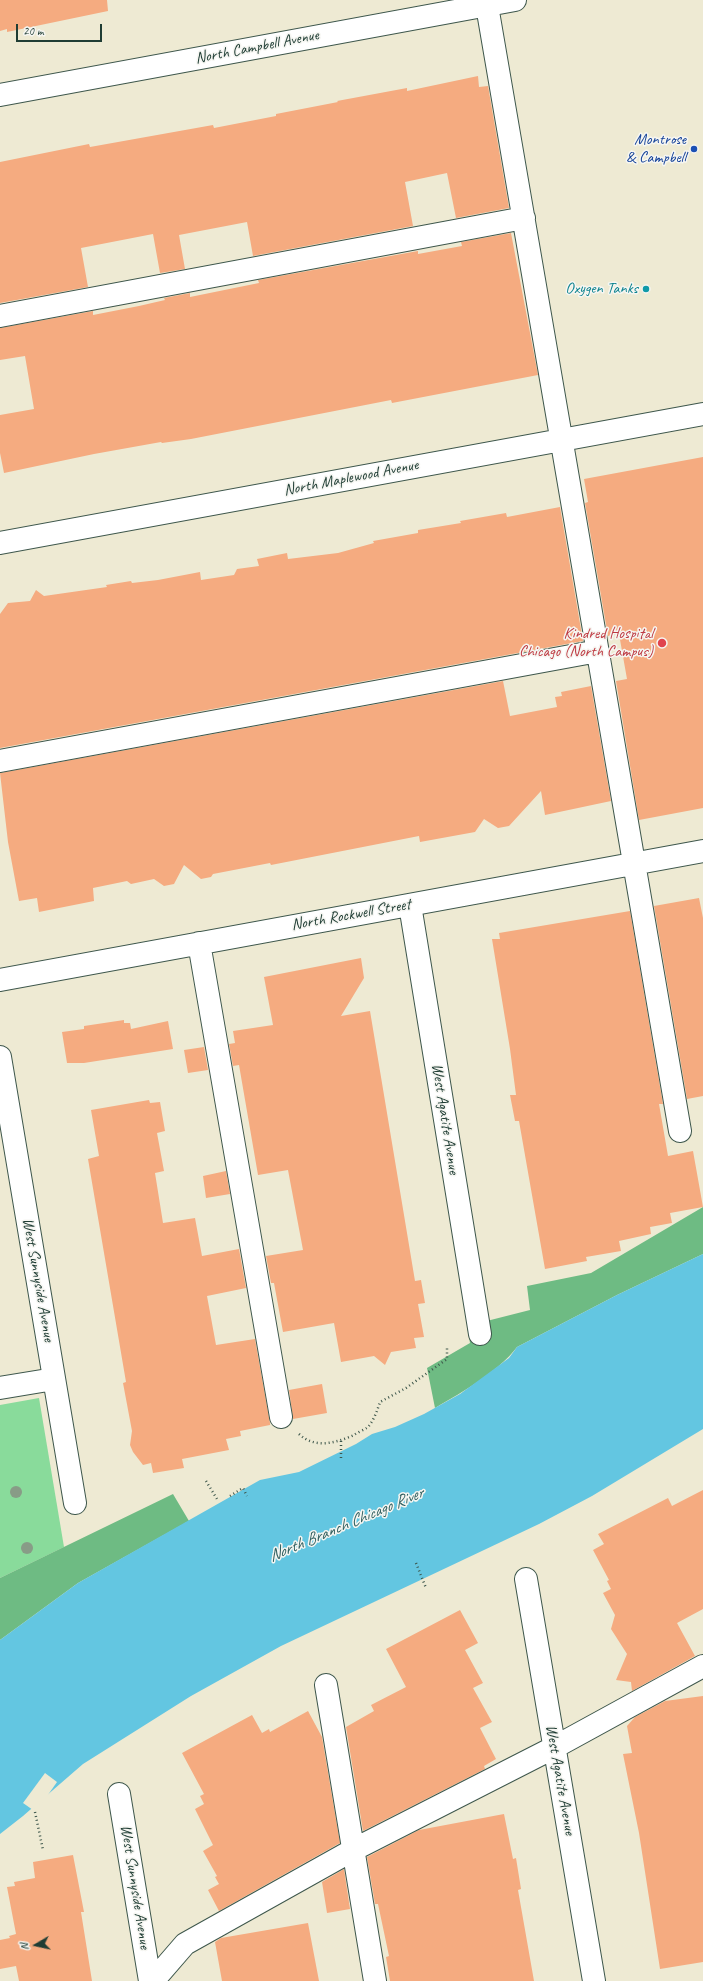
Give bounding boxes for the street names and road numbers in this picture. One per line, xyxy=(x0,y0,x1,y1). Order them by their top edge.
street label: North Campbell Avenue xyxy=(194,26,320,68)
street label: North Maplewood Avenue xyxy=(282,456,420,500)
street label: North Rockwell Street xyxy=(290,895,412,935)
street label: West Agatite Avenue xyxy=(427,1062,463,1176)
street label: West Sunnyside Avenue xyxy=(18,1217,58,1343)
street label: West Agatite Avenue xyxy=(541,1723,579,1837)
street label: West Sunnyside Avenue xyxy=(116,1824,154,1950)

